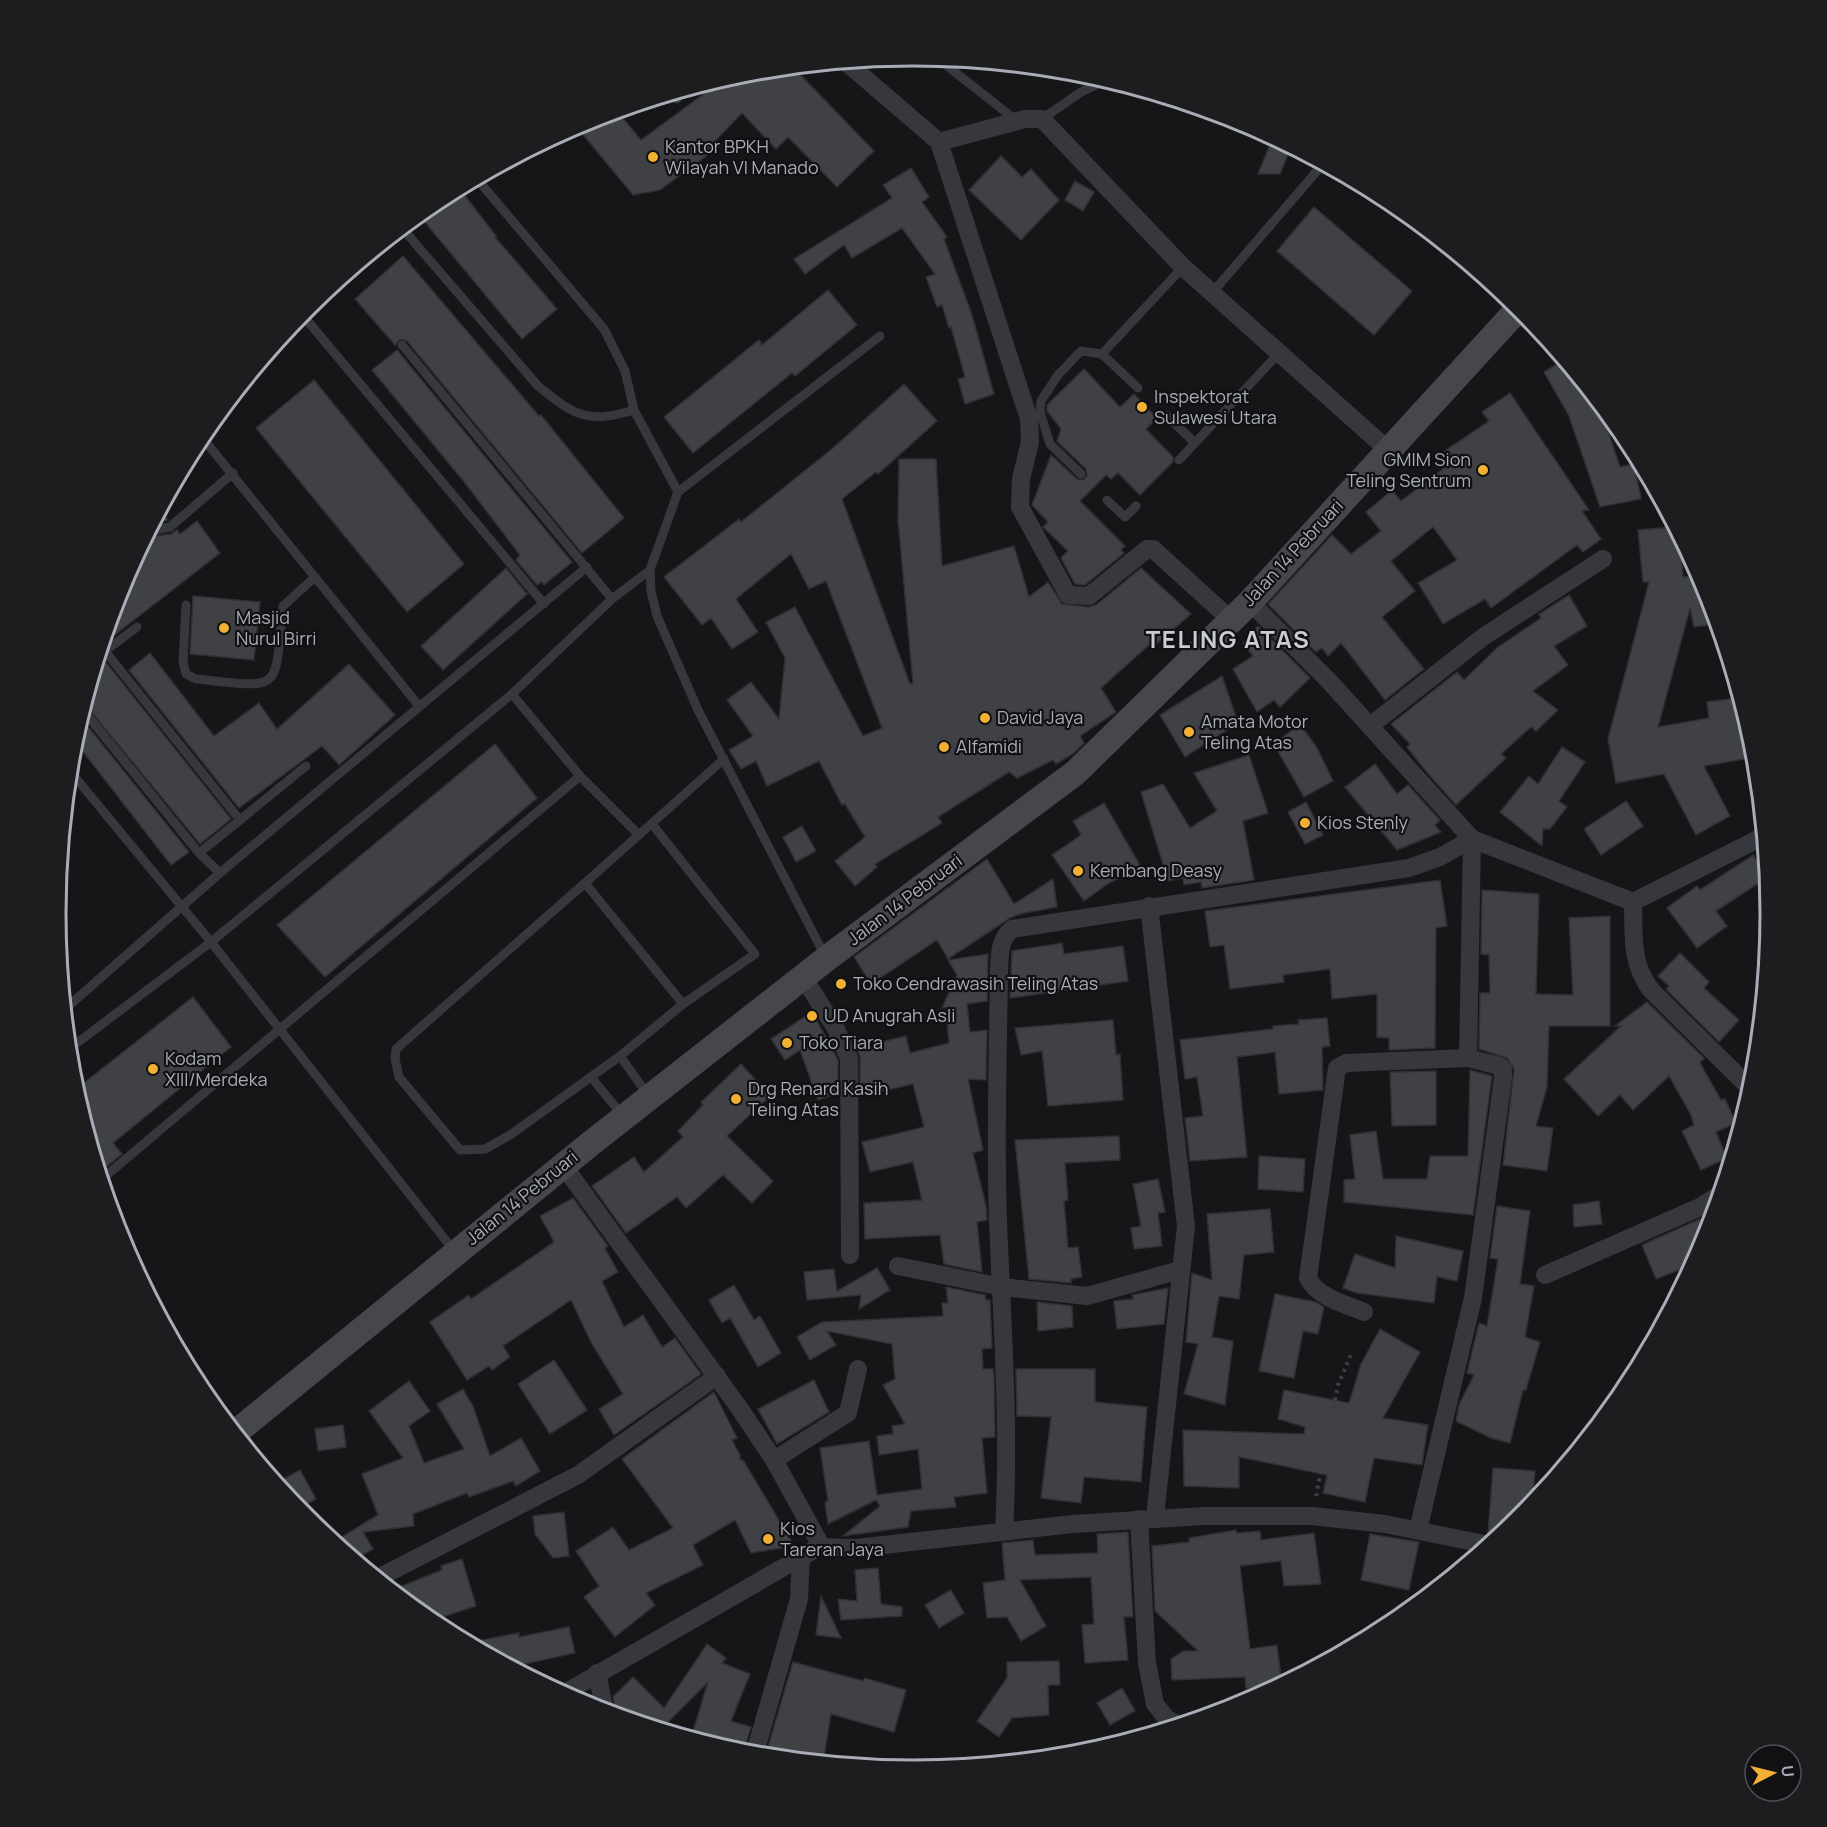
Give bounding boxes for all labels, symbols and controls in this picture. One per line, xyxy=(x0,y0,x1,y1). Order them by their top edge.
place label: Kantor BPKH Wilayah VI Manado xyxy=(665,134,819,179)
marker: Kantor BPKH Wilayah VI Manado xyxy=(646,150,660,164)
place label: Inspektorat Sulawesi Utara xyxy=(1154,384,1277,429)
marker: Inspektorat Sulawesi Utara xyxy=(1135,400,1149,414)
place label: GMIM Sion Teling Sentrum xyxy=(1346,447,1471,492)
marker: GMIM Sion Teling Sentrum xyxy=(1476,463,1490,477)
street label: Jalan 14 Pebruari xyxy=(1236,494,1348,611)
place label: Masjid Nurul Birri xyxy=(236,605,316,650)
marker: Masjid Nurul Birri xyxy=(217,621,231,635)
district label: TELING ATAS xyxy=(1146,622,1310,655)
place label: David Jaya xyxy=(997,705,1083,729)
place label: Amata Motor Teling Atas xyxy=(1201,709,1309,754)
marker: David Jaya xyxy=(978,711,992,725)
marker: Amata Motor Teling Atas xyxy=(1182,725,1196,739)
place label: Alfamidi xyxy=(956,734,1022,758)
marker: Alfamidi xyxy=(937,740,951,754)
place label: Kios Stenly xyxy=(1317,810,1409,834)
marker: Kios Stenly xyxy=(1298,816,1312,830)
street label: Jalan 14 Pebruari xyxy=(842,848,967,950)
place label: Kembang Deasy xyxy=(1090,858,1223,882)
marker: Kembang Deasy xyxy=(1071,864,1085,878)
place label: Toko Cendrawasih Teling Atas xyxy=(853,971,1098,995)
marker: Toko Cendrawasih Teling Atas xyxy=(834,977,848,991)
place label: UD Anugrah Asli xyxy=(824,1003,955,1027)
marker: UD Anugrah Asli xyxy=(805,1009,819,1023)
place label: Toko Tiara xyxy=(799,1030,883,1054)
marker: Toko Tiara xyxy=(780,1036,794,1050)
place label: Kodam XIII/Merdeka xyxy=(165,1046,268,1091)
marker: Kodam XIII/Merdeka xyxy=(146,1062,160,1076)
place label: Drg Renard Kasih Teling Atas xyxy=(748,1076,888,1121)
marker: Drg Renard Kasih Teling Atas xyxy=(729,1092,743,1106)
street label: Jalan 14 Pebruari xyxy=(460,1144,583,1250)
place label: Kios Tareran Jaya xyxy=(780,1516,884,1561)
marker: Kios Tareran Jaya xyxy=(761,1532,775,1546)
north arrow xyxy=(1743,1743,1803,1803)
text: U xyxy=(1776,1764,1800,1778)

